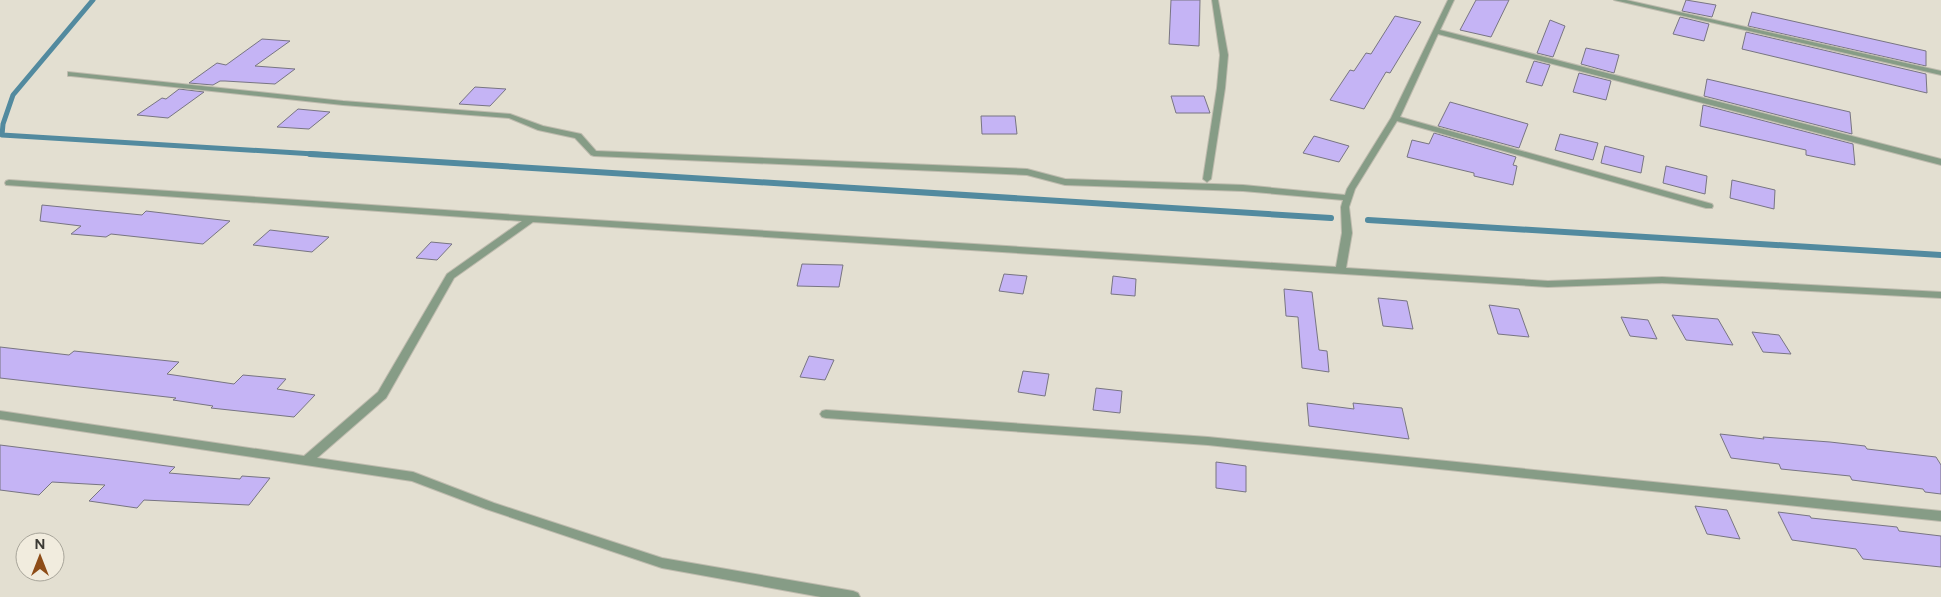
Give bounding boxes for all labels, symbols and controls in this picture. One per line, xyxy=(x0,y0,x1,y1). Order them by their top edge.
north arrow xyxy=(15,532,65,582)
text: N xyxy=(35,536,45,553)

